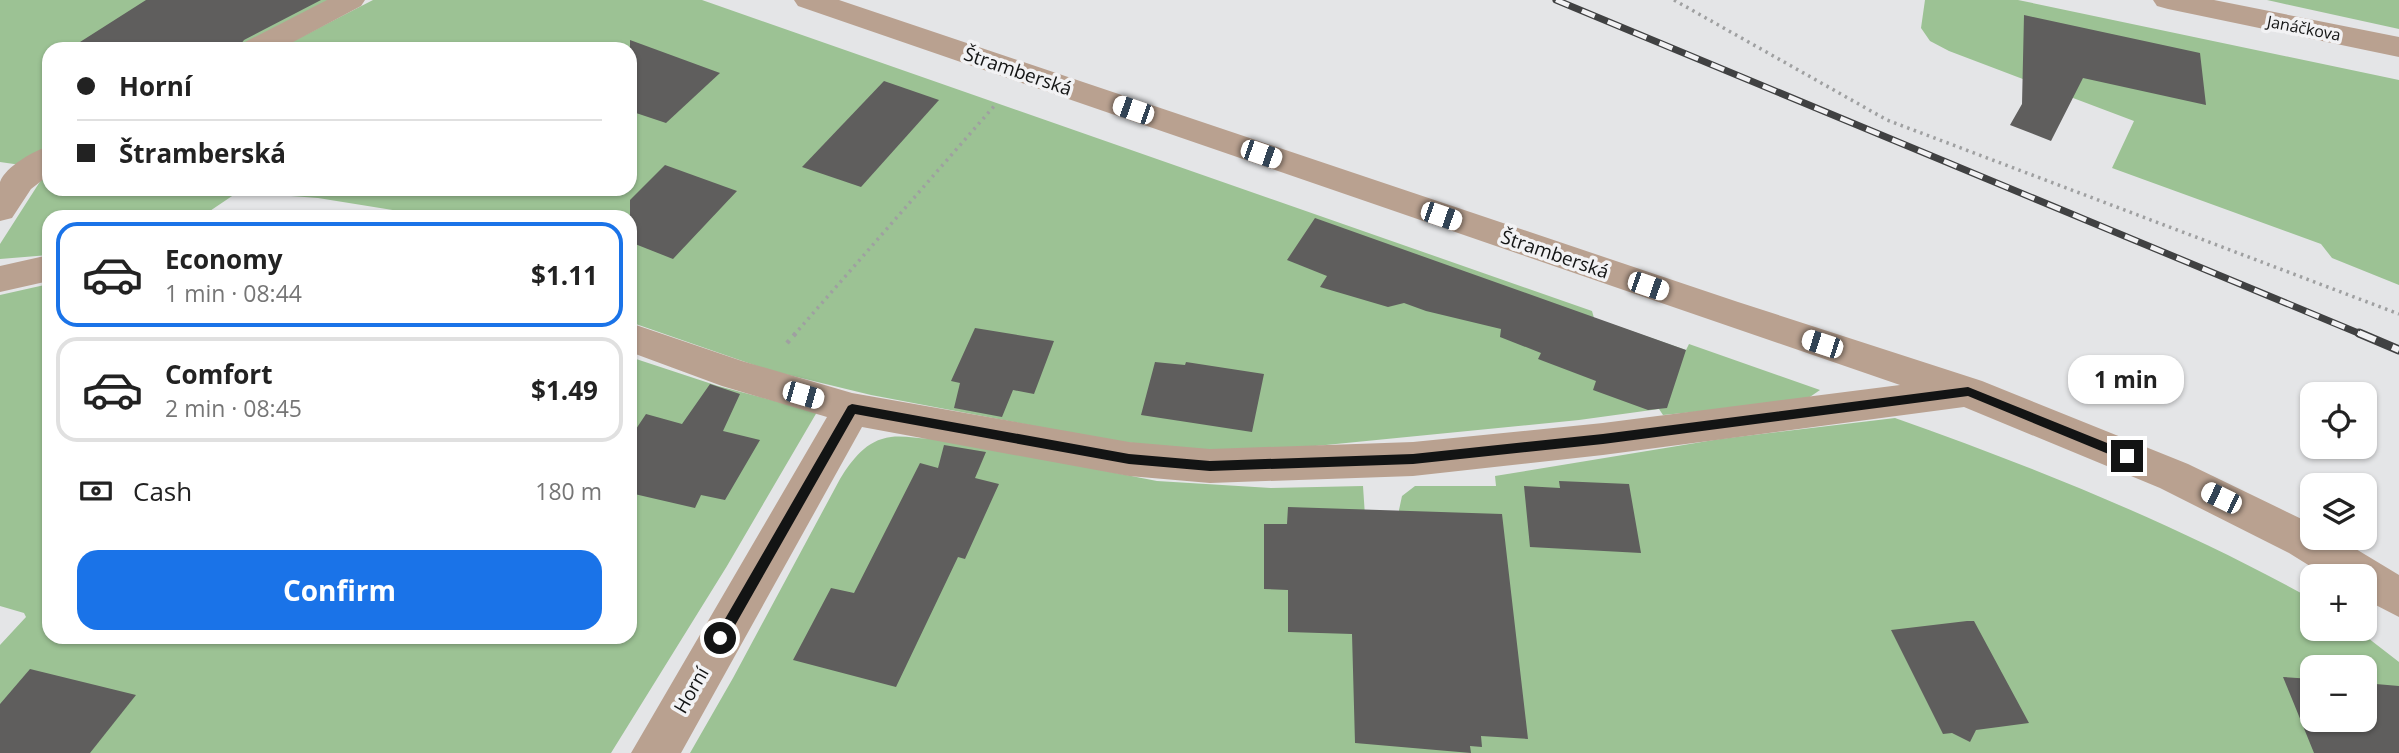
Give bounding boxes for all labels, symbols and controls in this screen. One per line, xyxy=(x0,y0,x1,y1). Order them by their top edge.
street label: Janáčkova xyxy=(2263,10,2343,46)
street label: Štramberská xyxy=(960,40,1076,102)
text: Horní xyxy=(119,68,192,104)
car xyxy=(1110,93,1157,127)
text: Štramberská xyxy=(119,135,286,171)
car xyxy=(1238,137,1285,171)
car xyxy=(1418,199,1465,233)
street label: Štramberská xyxy=(1497,223,1613,285)
text: Economy xyxy=(165,241,283,277)
icon: car xyxy=(81,243,144,306)
text: $1.11 xyxy=(531,257,598,293)
car xyxy=(1625,269,1672,303)
text: 1 min · 08:44 xyxy=(165,277,302,309)
car xyxy=(1799,328,1846,360)
callout: 1 min xyxy=(2069,354,2185,404)
text: Comfort xyxy=(165,356,272,392)
icon: car xyxy=(81,358,144,421)
text: 1 min xyxy=(2094,363,2158,395)
text: $1.49 xyxy=(531,372,598,408)
car xyxy=(780,379,827,411)
map controls xyxy=(2300,382,2377,732)
button: locate xyxy=(2300,382,2377,459)
text: 2 min · 08:45 xyxy=(165,392,302,424)
route end xyxy=(2111,440,2143,472)
icon: cash xyxy=(77,472,115,510)
text: Cash xyxy=(133,473,192,509)
button: layers xyxy=(2300,473,2377,550)
text: 180 m xyxy=(535,475,602,507)
car xyxy=(2198,479,2245,517)
button: Confirm xyxy=(77,550,602,630)
button: + xyxy=(2300,564,2377,641)
route start xyxy=(704,622,736,654)
button: − xyxy=(2300,655,2377,732)
street label: Horní xyxy=(667,661,715,718)

